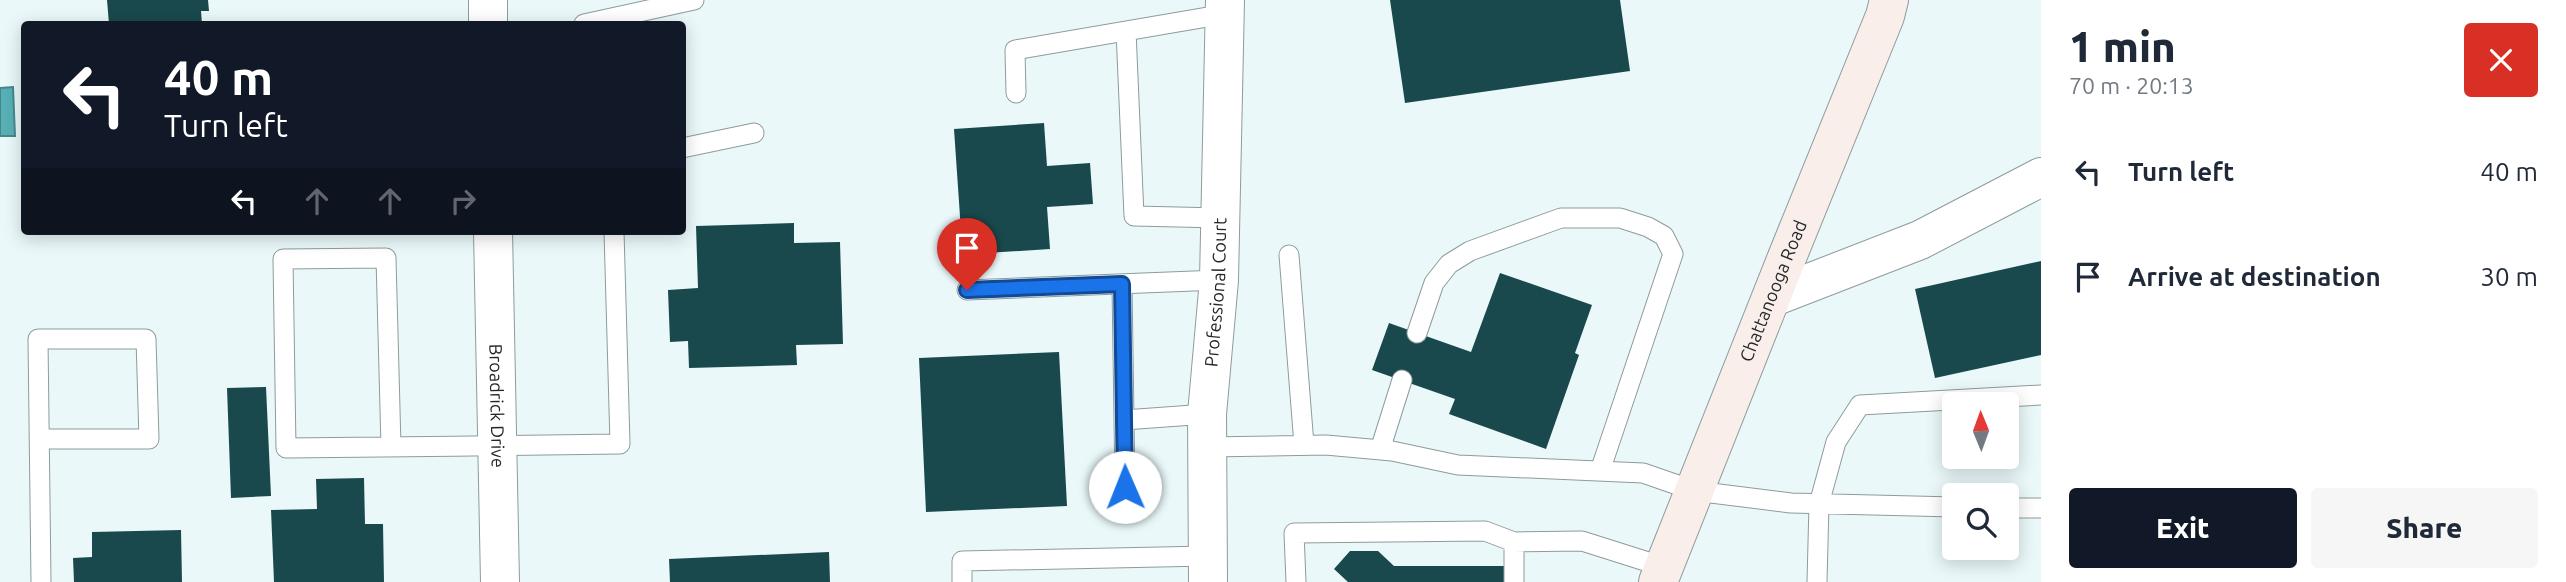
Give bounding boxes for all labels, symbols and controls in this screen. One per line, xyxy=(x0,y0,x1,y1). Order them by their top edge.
text: 1 min xyxy=(2069,23,2176,70)
button: close xyxy=(2464,23,2538,97)
icon: left xyxy=(49,49,140,140)
text: 40 m xyxy=(164,49,273,104)
text: 70 m · 20:13 xyxy=(2069,73,2194,98)
text: Turn left xyxy=(164,107,288,143)
icon: left xyxy=(2069,153,2107,191)
text: Turn left xyxy=(2128,157,2234,186)
text: 40 m xyxy=(2480,157,2538,186)
icon: left xyxy=(225,182,263,220)
icon: ahead xyxy=(298,182,336,220)
icon: ahead xyxy=(371,182,409,220)
icon: right xyxy=(444,182,482,220)
street label: Chattanooga Road xyxy=(1735,217,1810,364)
pin xyxy=(937,218,997,290)
street label: Professional Court xyxy=(1200,218,1229,368)
icon: arrive xyxy=(948,229,986,267)
icon: arrive xyxy=(2069,258,2107,296)
text: Arrive at destination xyxy=(2128,262,2381,291)
text: 30 m xyxy=(2480,262,2538,291)
street label: Broadrick Drive xyxy=(486,344,509,468)
north arrow xyxy=(1942,392,2020,469)
map controls xyxy=(1942,392,2019,560)
position arrow xyxy=(1088,450,1162,524)
button: search xyxy=(1942,483,2019,560)
button: Exit xyxy=(2069,488,2297,568)
button: Share xyxy=(2311,488,2538,568)

